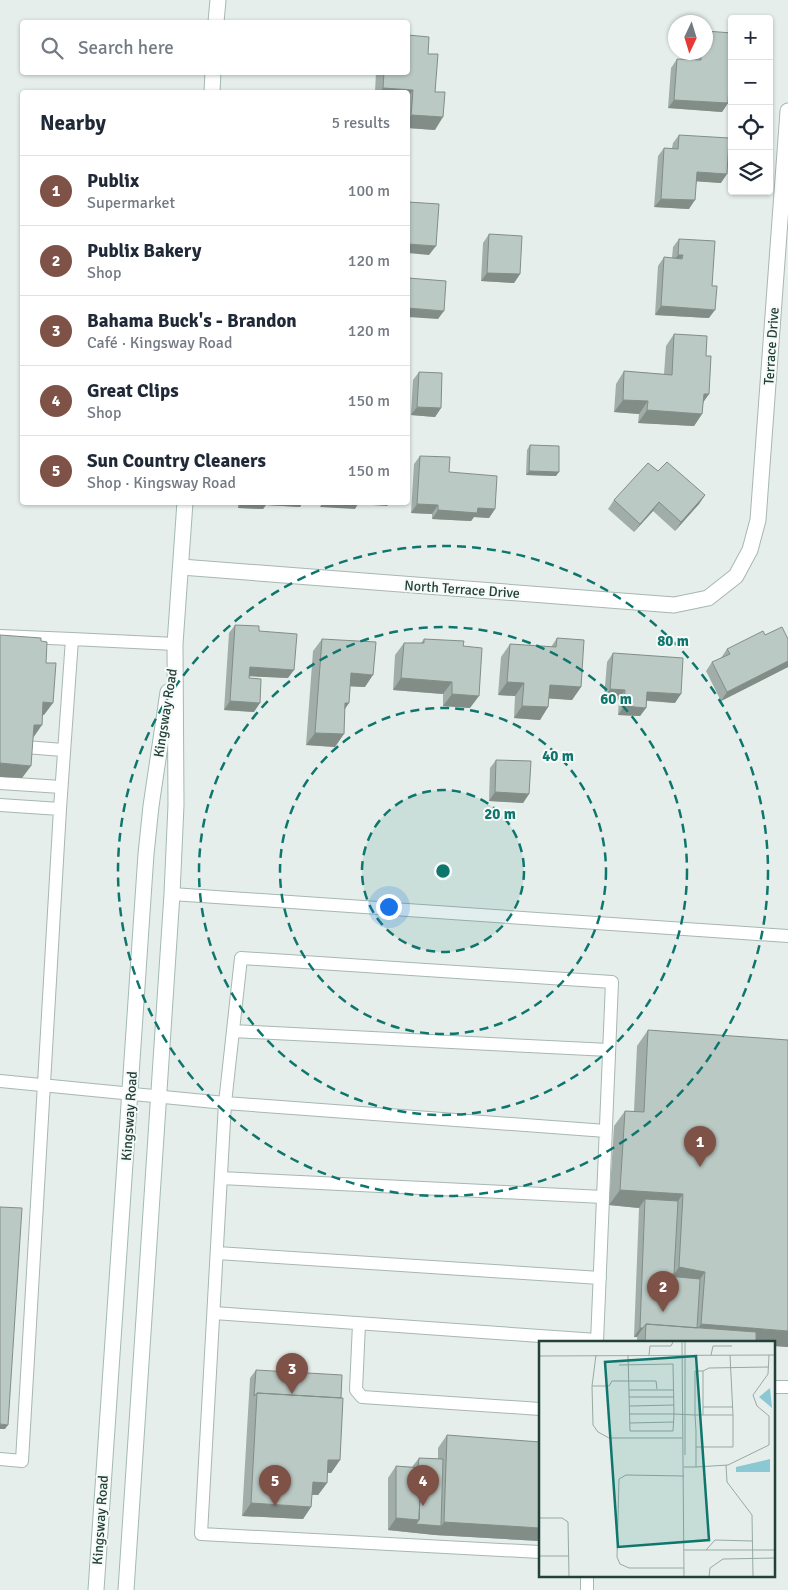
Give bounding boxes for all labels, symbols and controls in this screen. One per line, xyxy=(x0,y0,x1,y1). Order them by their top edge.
north arrow xyxy=(668,15,713,60)
map controls xyxy=(728,15,773,195)
button: + xyxy=(728,15,773,60)
search box xyxy=(20,20,410,75)
icon: search xyxy=(38,34,66,62)
text: Search here xyxy=(78,36,174,60)
button: − xyxy=(728,60,773,105)
button: locate xyxy=(728,105,773,150)
text: Nearby xyxy=(40,110,106,136)
text: 5 results xyxy=(331,113,390,133)
button: layers xyxy=(728,150,773,195)
text: Publix xyxy=(87,169,139,193)
text: 1 xyxy=(52,181,60,201)
text: 100 m xyxy=(348,181,390,201)
text: Supermarket xyxy=(87,193,175,213)
text: Publix Bakery xyxy=(87,239,201,263)
text: 2 xyxy=(52,251,60,271)
text: 120 m xyxy=(348,251,390,271)
text: Shop xyxy=(87,263,121,283)
street label: Terrace Drive xyxy=(760,307,783,385)
text: Bahama Buck's - Brandon xyxy=(87,309,297,333)
text: 3 xyxy=(52,321,60,341)
text: 120 m xyxy=(348,321,390,341)
text: Café · Kingsway Road xyxy=(87,333,232,353)
text: Great Clips xyxy=(87,379,179,403)
text: 4 xyxy=(52,391,60,411)
text: 150 m xyxy=(348,391,390,411)
text: Shop xyxy=(87,403,121,423)
text: Sun Country Cleaners xyxy=(87,449,266,473)
text: 5 xyxy=(52,461,60,481)
text: 150 m xyxy=(348,461,390,481)
text: Shop · Kingsway Road xyxy=(87,473,236,493)
street label: North Terrace Drive xyxy=(404,577,520,602)
text: 80 m xyxy=(657,632,689,650)
street label: Kingsway Road xyxy=(150,667,181,759)
text: 60 m xyxy=(600,690,632,708)
text: 40 m xyxy=(542,747,574,765)
text: 20 m xyxy=(484,805,516,823)
centre of rings xyxy=(434,862,452,880)
your location xyxy=(376,894,402,920)
street label: Kingsway Road xyxy=(118,1071,141,1161)
pin: 1 xyxy=(684,1126,716,1167)
pin: 2 xyxy=(647,1271,679,1312)
inset map xyxy=(539,1341,776,1578)
pin: 3 xyxy=(276,1353,308,1394)
pin: 5 xyxy=(259,1465,291,1506)
pin: 4 xyxy=(407,1465,439,1506)
street label: Kingsway Road xyxy=(89,1475,112,1565)

